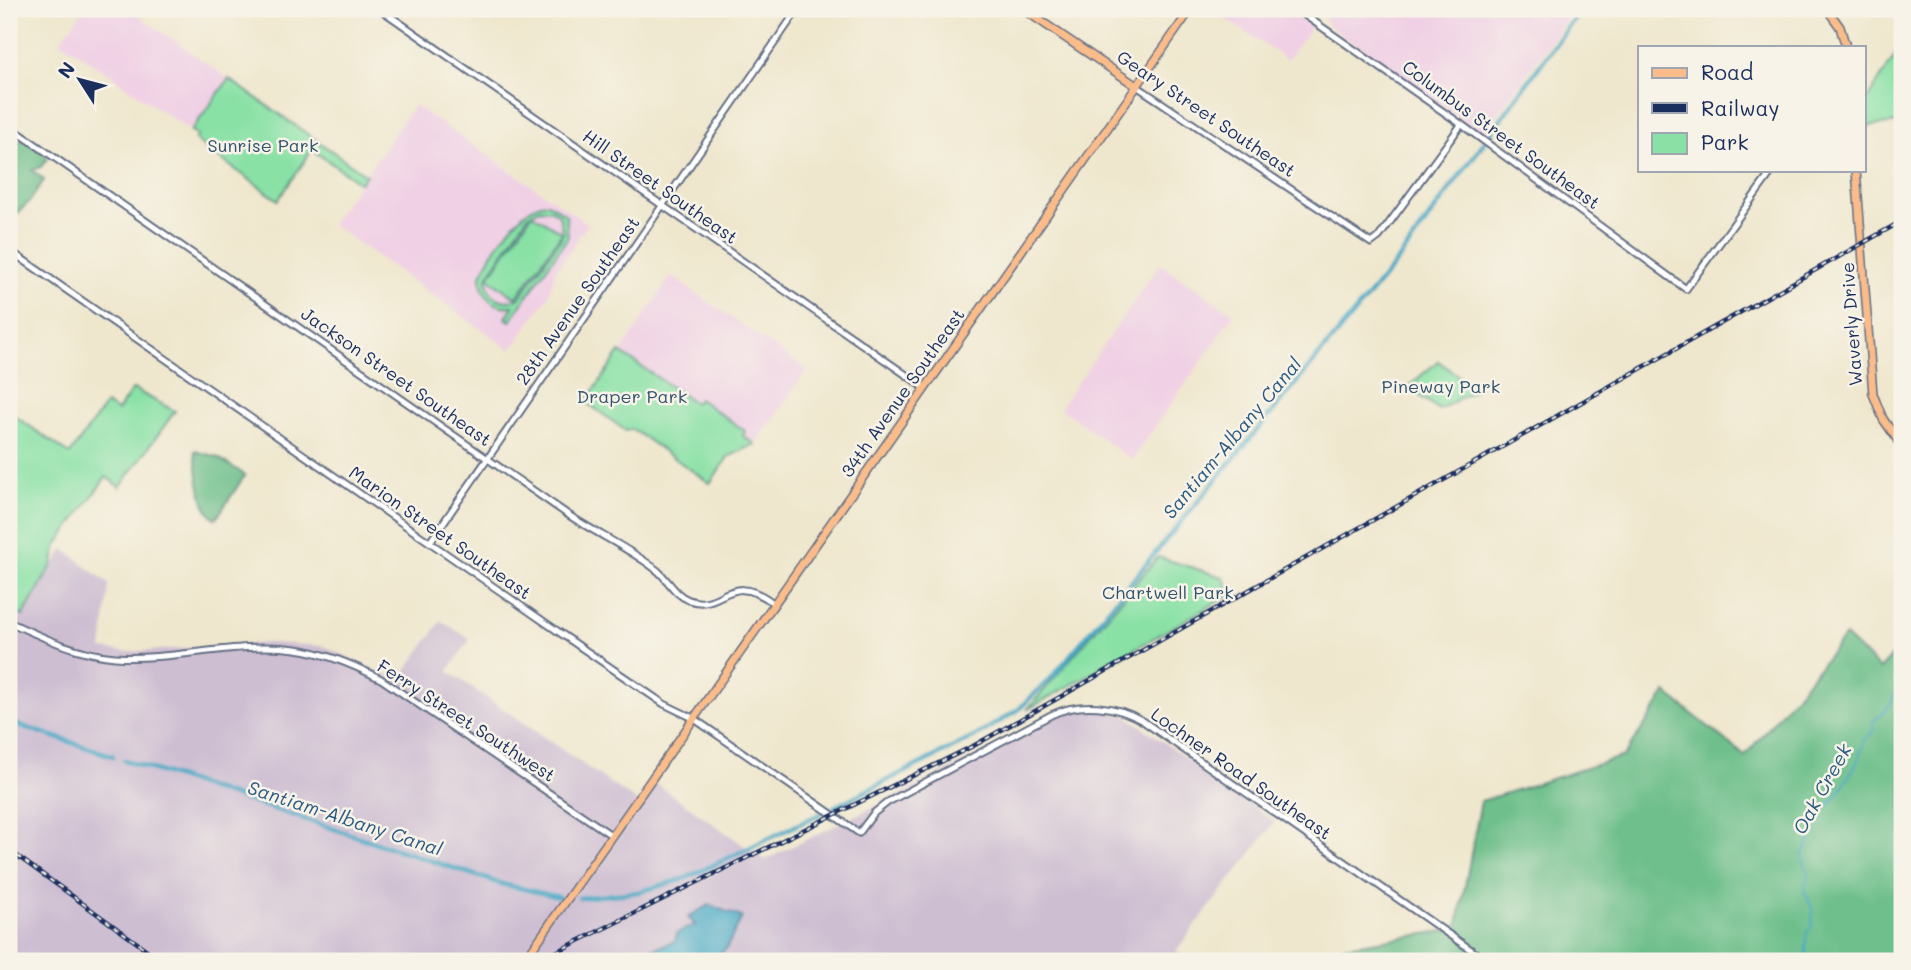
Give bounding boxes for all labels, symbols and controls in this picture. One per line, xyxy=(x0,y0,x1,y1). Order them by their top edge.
street label: Geary Street Southeast xyxy=(1113,44,1301,182)
north arrow xyxy=(46,46,116,116)
legend xyxy=(1638,46,1866,172)
street label: Columbus Street Southeast xyxy=(1398,54,1605,214)
text: N xyxy=(51,57,80,83)
text: Road xyxy=(1701,58,1753,85)
text: Railway xyxy=(1701,94,1780,121)
street label: Hill Street Southeast xyxy=(578,124,743,249)
text: Park xyxy=(1701,128,1749,155)
park label: Sunrise Park xyxy=(208,133,318,157)
street label: 28th Avenue Southeast xyxy=(510,211,645,389)
street label: Waverly Drive xyxy=(1835,261,1867,387)
street label: Jackson Street Southeast xyxy=(297,301,497,451)
street label: 34th Avenue Southeast xyxy=(835,303,970,482)
water label: Santiam-Albany Canal xyxy=(1157,352,1307,524)
park label: Pineway Park xyxy=(1382,374,1500,398)
park label: Draper Park xyxy=(577,384,687,408)
street label: Marion Street Southeast xyxy=(345,460,536,604)
park label: Chartwell Park xyxy=(1102,580,1234,604)
street label: Ferry Street Southwest xyxy=(373,653,560,787)
street label: Lochner Road Southeast xyxy=(1147,702,1337,845)
water label: Oak Creek xyxy=(1786,738,1857,838)
water label: Santiam-Albany Canal xyxy=(245,774,446,861)

